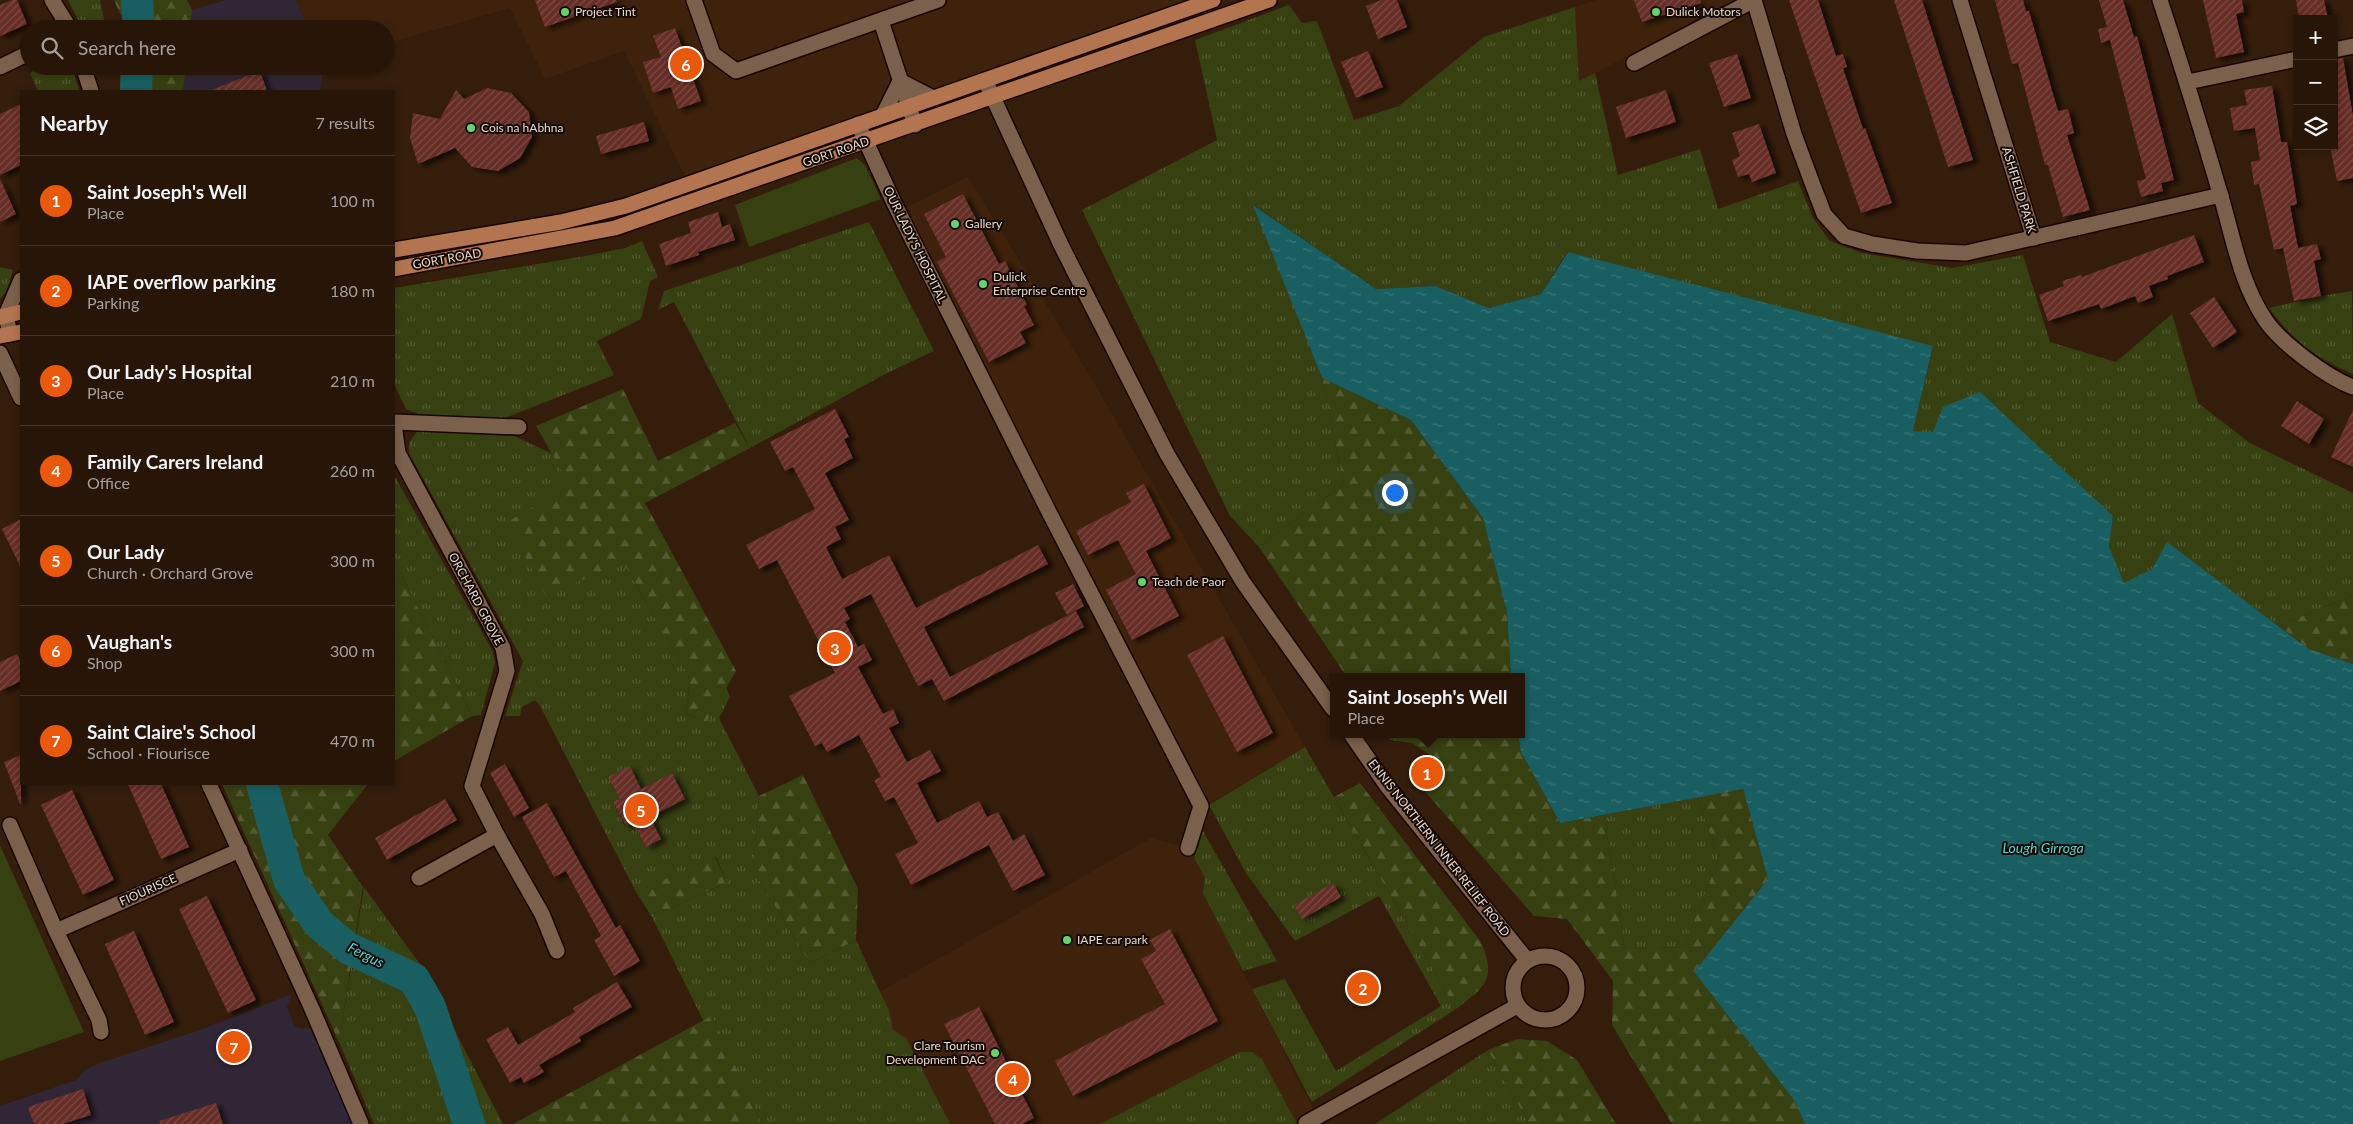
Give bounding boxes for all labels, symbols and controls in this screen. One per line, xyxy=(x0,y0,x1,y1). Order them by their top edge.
place label: Project Tint xyxy=(575,4,637,19)
place label: Dulick Motors xyxy=(1666,4,1741,19)
marker: Project Tint xyxy=(559,6,571,18)
marker: Dulick Motors xyxy=(1650,6,1662,18)
map controls xyxy=(2293,15,2338,150)
button: + xyxy=(2293,15,2338,60)
search box xyxy=(20,20,395,75)
icon: search xyxy=(38,34,66,62)
text: Search here xyxy=(78,36,176,59)
pin: 6 xyxy=(670,45,702,83)
button: − xyxy=(2293,60,2338,105)
button: layers xyxy=(2293,105,2338,150)
text: Nearby xyxy=(40,110,108,135)
text: 7 results xyxy=(315,113,375,132)
place label: Cois na hAbhna xyxy=(481,120,563,135)
marker: Cois na hAbhna xyxy=(465,122,477,134)
street label: GORT ROAD xyxy=(801,133,871,170)
street label: ASHFIELD PARK xyxy=(1999,145,2040,235)
text: Saint Joseph's Well xyxy=(87,180,247,203)
street label: OUR LADY'S HOSPITAL xyxy=(881,184,950,306)
text: 1 xyxy=(51,191,61,210)
text: 100 m xyxy=(330,191,375,210)
text: Place xyxy=(87,203,124,222)
place label: Gallery xyxy=(965,216,1003,231)
marker: Gallery xyxy=(949,218,961,230)
street label: GORT ROAD xyxy=(411,245,482,272)
place label: Dulick Enterprise Centre xyxy=(993,269,1086,298)
text: IAPE overflow parking xyxy=(87,270,276,293)
marker: Dulick Enterprise Centre xyxy=(977,278,989,290)
text: 2 xyxy=(51,281,61,300)
text: 180 m xyxy=(330,281,375,300)
text: Parking xyxy=(87,293,139,312)
text: Our Lady's Hospital xyxy=(87,360,252,383)
text: 3 xyxy=(51,371,61,390)
text: 210 m xyxy=(330,371,375,390)
text: Place xyxy=(87,383,124,402)
text: Family Carers Ireland xyxy=(87,450,263,473)
text: 4 xyxy=(51,461,61,480)
text: 260 m xyxy=(330,461,375,480)
text: Office xyxy=(87,473,130,492)
your location xyxy=(1382,480,1408,506)
text: Our Lady xyxy=(87,540,165,563)
street label: ORCHARD GROVE xyxy=(446,550,507,648)
text: 5 xyxy=(51,551,61,570)
text: 300 m xyxy=(330,551,375,570)
text: Church · Orchard Grove xyxy=(87,563,254,582)
place label: Teach de Paor xyxy=(1152,574,1226,589)
marker: Teach de Paor xyxy=(1136,576,1148,588)
pin: 3 xyxy=(819,629,851,667)
text: Vaughan's xyxy=(87,630,172,653)
text: 6 xyxy=(51,641,61,660)
text: 300 m xyxy=(330,641,375,660)
text: Shop xyxy=(87,653,123,672)
popup xyxy=(1330,673,1525,738)
text: Saint Joseph's Well xyxy=(1347,685,1508,708)
text: Place xyxy=(1347,708,1385,727)
text: Saint Claire's School xyxy=(87,720,256,743)
text: 7 xyxy=(51,731,61,750)
text: 470 m xyxy=(330,731,375,750)
text: School · Fiourisce xyxy=(87,743,210,762)
pin: 1 xyxy=(1411,754,1443,792)
street label: ENNIS NORTHERN INNER RELIEF ROAD xyxy=(1365,756,1513,939)
pin: 5 xyxy=(625,791,657,829)
water label: Lough Girroga xyxy=(2002,839,2084,856)
street label: FIOURISCE xyxy=(117,870,179,909)
place label: IAPE car park xyxy=(1077,932,1149,947)
marker: IAPE car park xyxy=(1061,934,1073,946)
water label: Fergus xyxy=(345,938,387,971)
pin: 2 xyxy=(1347,969,1379,1007)
pin: 7 xyxy=(218,1028,250,1066)
place label: Clare Tourism Development DAC xyxy=(886,1038,985,1067)
marker: Clare Tourism Development DAC xyxy=(989,1047,1001,1059)
pin: 4 xyxy=(997,1060,1029,1098)

